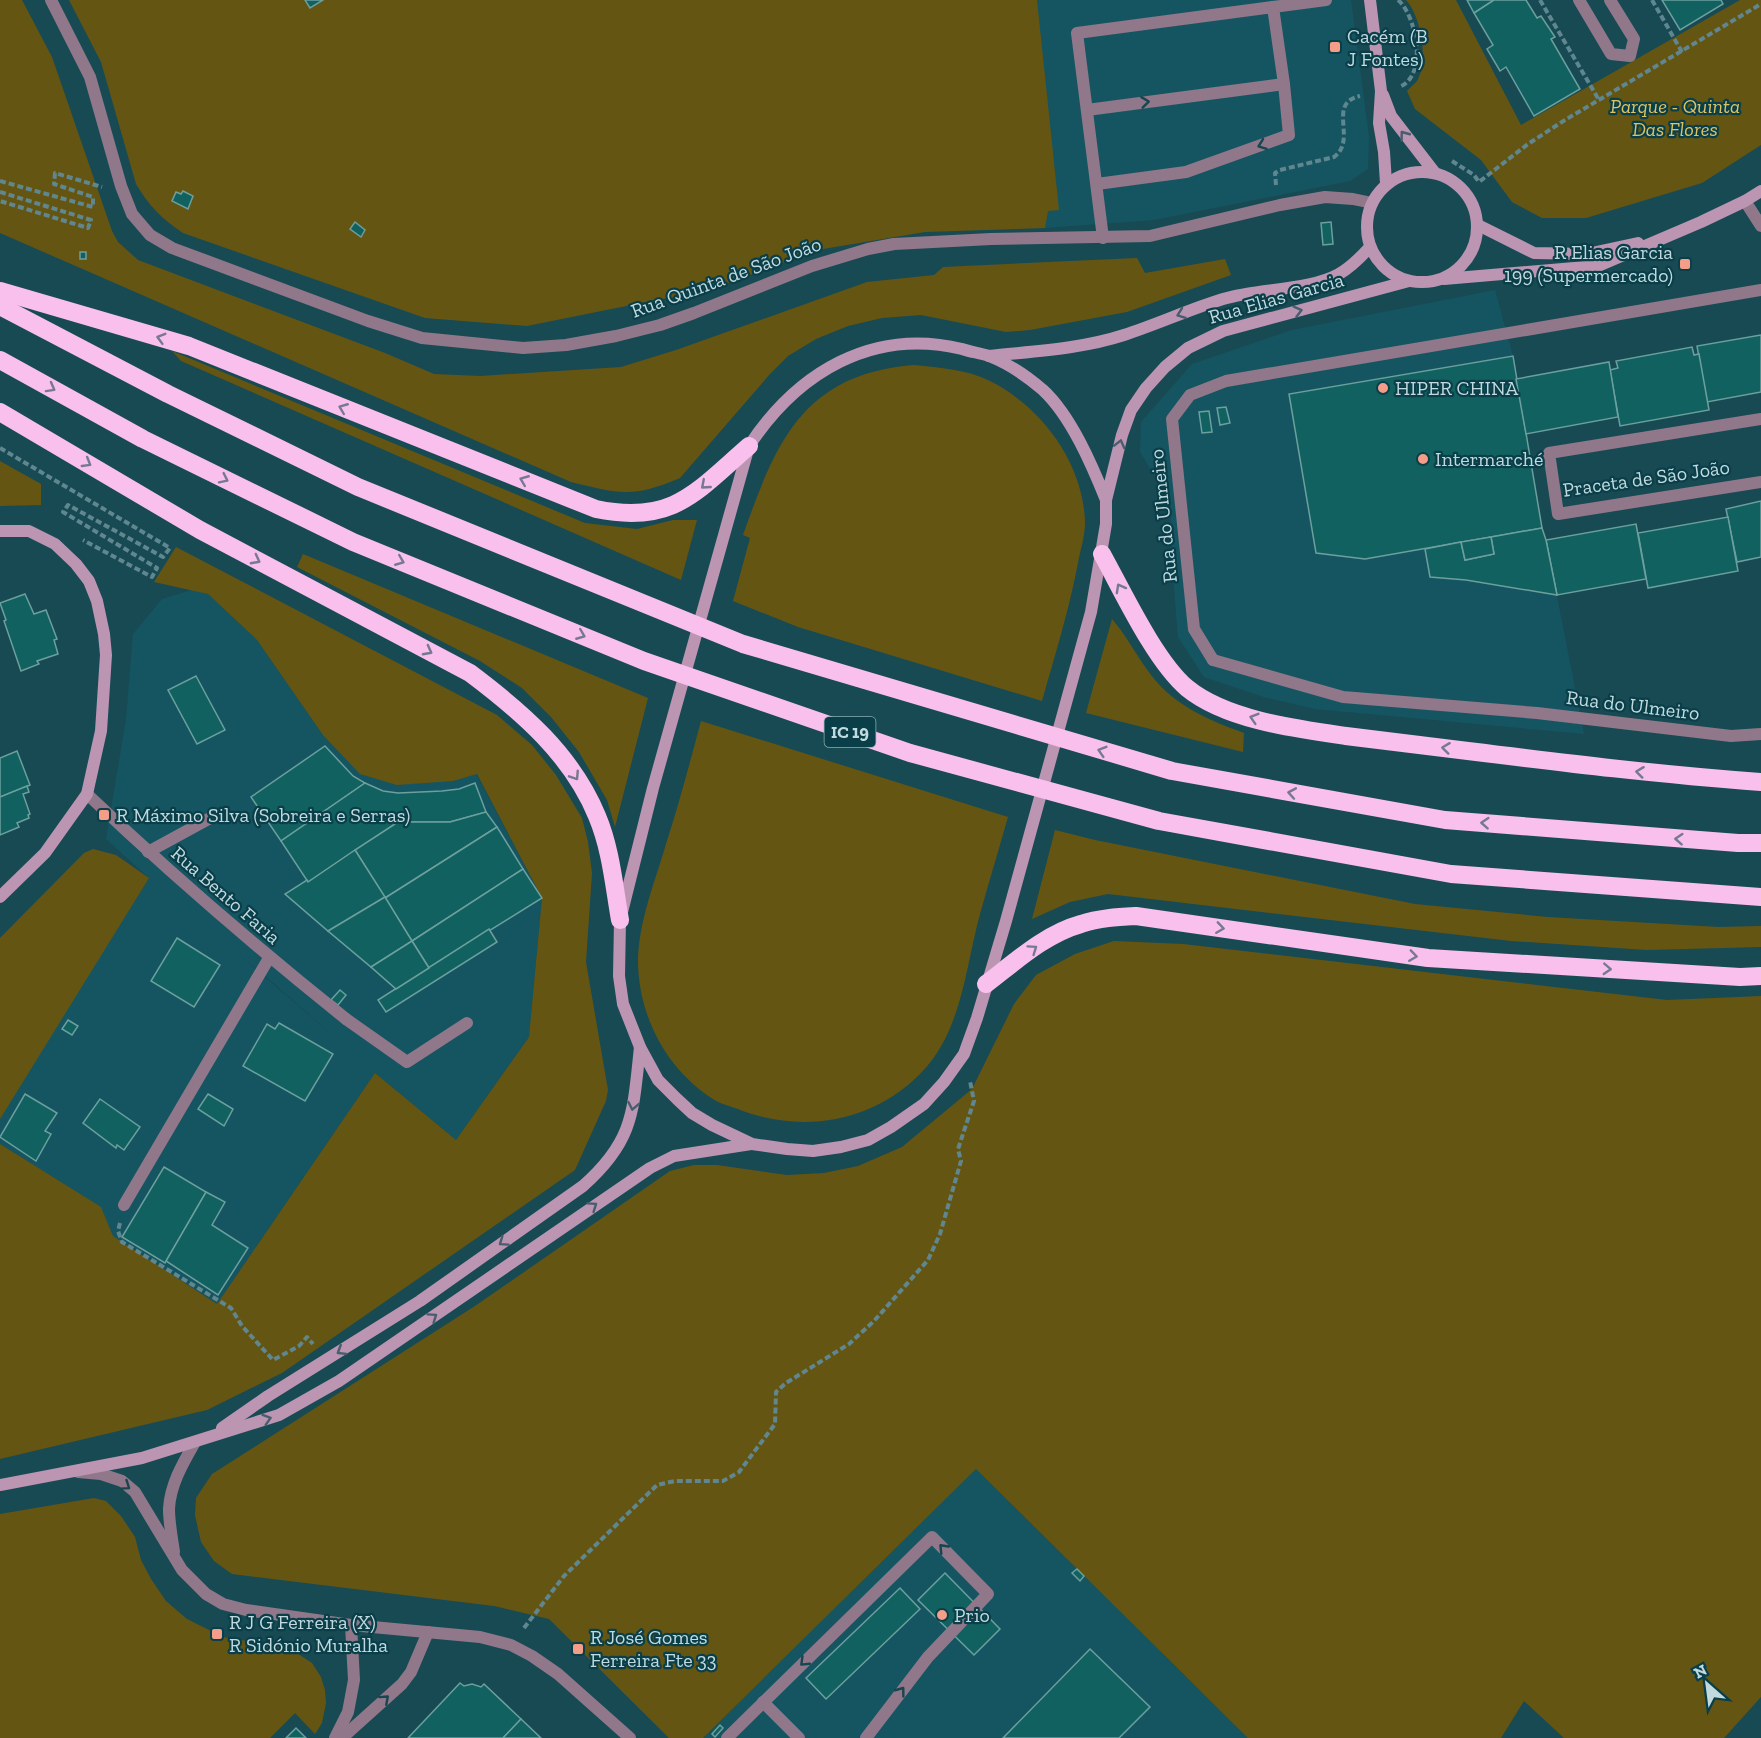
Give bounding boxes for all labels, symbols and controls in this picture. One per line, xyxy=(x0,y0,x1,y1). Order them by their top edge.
place label: Cacém (B J Fontes) xyxy=(1347,24,1428,71)
marker: Cacém (B J Fontes) xyxy=(1328,40,1342,54)
park label: Parque - Quinta Das Flores xyxy=(1610,94,1740,141)
one-way arrow xyxy=(1140,97,1149,109)
one-way arrow xyxy=(1400,130,1411,141)
one-way arrow xyxy=(1257,137,1268,150)
street label: Rua Quinta de São João xyxy=(628,231,824,323)
place label: R Elias Garcia 199 (Supermercado) xyxy=(1504,240,1673,287)
marker: R Elias Garcia 199 (Supermercado) xyxy=(1678,257,1692,271)
street label: Rua Elias Garcia xyxy=(1206,267,1347,329)
one-way arrow xyxy=(1176,306,1187,319)
one-way arrow xyxy=(1293,306,1303,319)
one-way arrow xyxy=(156,333,167,345)
place label: HIPER CHINA xyxy=(1395,376,1519,400)
one-way arrow xyxy=(45,381,55,392)
marker: HIPER CHINA xyxy=(1376,381,1390,395)
one-way arrow xyxy=(338,403,349,415)
one-way arrow xyxy=(1112,439,1125,449)
place label: Intermarché xyxy=(1435,447,1543,471)
street label: Rua do Ulmeiro xyxy=(1144,448,1182,584)
marker: Intermarché xyxy=(1416,452,1430,466)
street label: Praceta de São João xyxy=(1561,454,1731,502)
one-way arrow xyxy=(81,456,91,468)
one-way arrow xyxy=(217,471,228,483)
one-way arrow xyxy=(519,475,529,488)
one-way arrow xyxy=(701,477,712,488)
one-way arrow xyxy=(250,553,260,564)
one-way arrow xyxy=(394,554,405,566)
one-way arrow xyxy=(1116,583,1127,594)
one-way arrow xyxy=(575,628,586,640)
one-way arrow xyxy=(422,644,433,655)
street label: Rua do Ulmeiro xyxy=(1565,685,1701,725)
one-way arrow xyxy=(1249,713,1260,725)
road number: IC 19 xyxy=(824,717,876,747)
one-way arrow xyxy=(1442,743,1451,755)
one-way arrow xyxy=(1097,746,1108,758)
one-way arrow xyxy=(1635,766,1645,778)
one-way arrow xyxy=(568,769,579,780)
one-way arrow xyxy=(1288,787,1298,800)
place label: R Máximo Silva (Sobreira e Serras) xyxy=(116,803,410,827)
marker: R Máximo Silva (Sobreira e Serras) xyxy=(97,808,111,822)
one-way arrow xyxy=(1480,817,1489,830)
one-way arrow xyxy=(1675,832,1684,845)
street label: Rua Bento Faria xyxy=(166,841,286,949)
one-way arrow xyxy=(1215,921,1225,933)
one-way arrow xyxy=(1027,945,1038,956)
one-way arrow xyxy=(1408,950,1418,962)
one-way arrow xyxy=(1603,963,1612,976)
one-way arrow xyxy=(627,1101,639,1110)
one-way arrow xyxy=(587,1202,598,1213)
one-way arrow xyxy=(499,1235,510,1246)
one-way arrow xyxy=(426,1313,437,1324)
one-way arrow xyxy=(337,1344,348,1355)
one-way arrow xyxy=(261,1413,272,1426)
one-way arrow xyxy=(120,1478,131,1489)
one-way arrow xyxy=(939,1545,950,1555)
place label: Prio xyxy=(954,1603,990,1627)
marker: Prio xyxy=(935,1608,949,1622)
place label: R J G Ferreira (X) R Sidónio Muralha xyxy=(229,1610,388,1657)
place label: R José Gomes Ferreira Fte 33 xyxy=(590,1625,717,1672)
marker: R J G Ferreira (X) R Sidónio Muralha xyxy=(210,1627,224,1641)
marker: R José Gomes Ferreira Fte 33 xyxy=(571,1642,585,1656)
one-way arrow xyxy=(800,1654,811,1665)
north arrow xyxy=(1677,1654,1737,1714)
text: N xyxy=(1690,1660,1710,1682)
one-way arrow xyxy=(894,1687,905,1698)
one-way arrow xyxy=(378,1695,389,1706)

